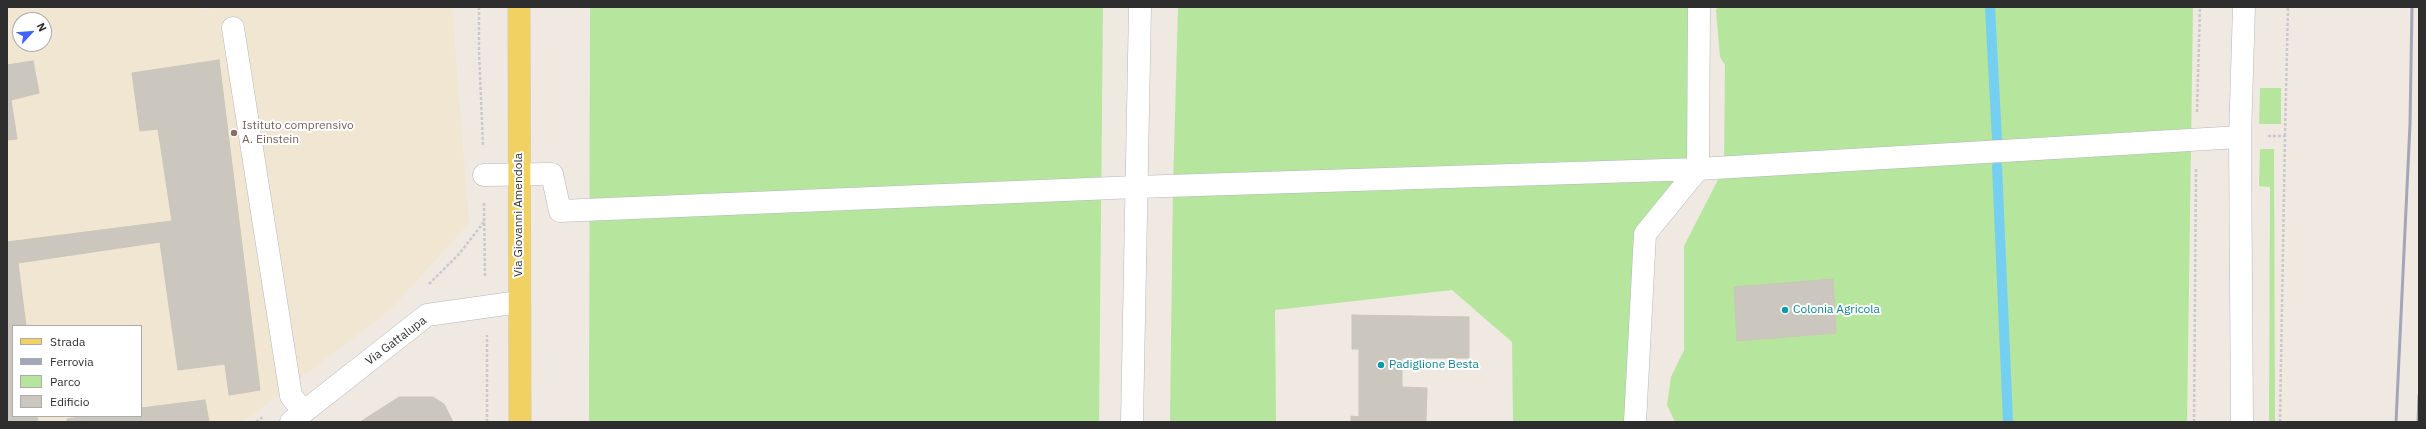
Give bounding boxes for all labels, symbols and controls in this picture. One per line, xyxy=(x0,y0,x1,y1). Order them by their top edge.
north arrow xyxy=(12,12,52,52)
text: N xyxy=(34,21,50,34)
place label: Istituto comprensivo A. Einstein xyxy=(242,119,354,147)
marker: Istituto comprensivo A. Einstein xyxy=(229,128,239,138)
street label: Via Giovanni Amendola xyxy=(512,153,526,277)
place label: Colonia Agricola xyxy=(1793,303,1880,317)
marker: Colonia Agricola xyxy=(1780,305,1790,315)
street label: Via Gattalupa xyxy=(363,313,429,369)
legend xyxy=(12,325,142,417)
text: Strada xyxy=(50,334,85,349)
text: Ferrovia xyxy=(50,354,94,369)
place label: Padiglione Besta xyxy=(1389,358,1479,372)
marker: Padiglione Besta xyxy=(1376,360,1386,370)
text: Parco xyxy=(50,374,81,389)
text: Edificio xyxy=(50,394,89,409)

